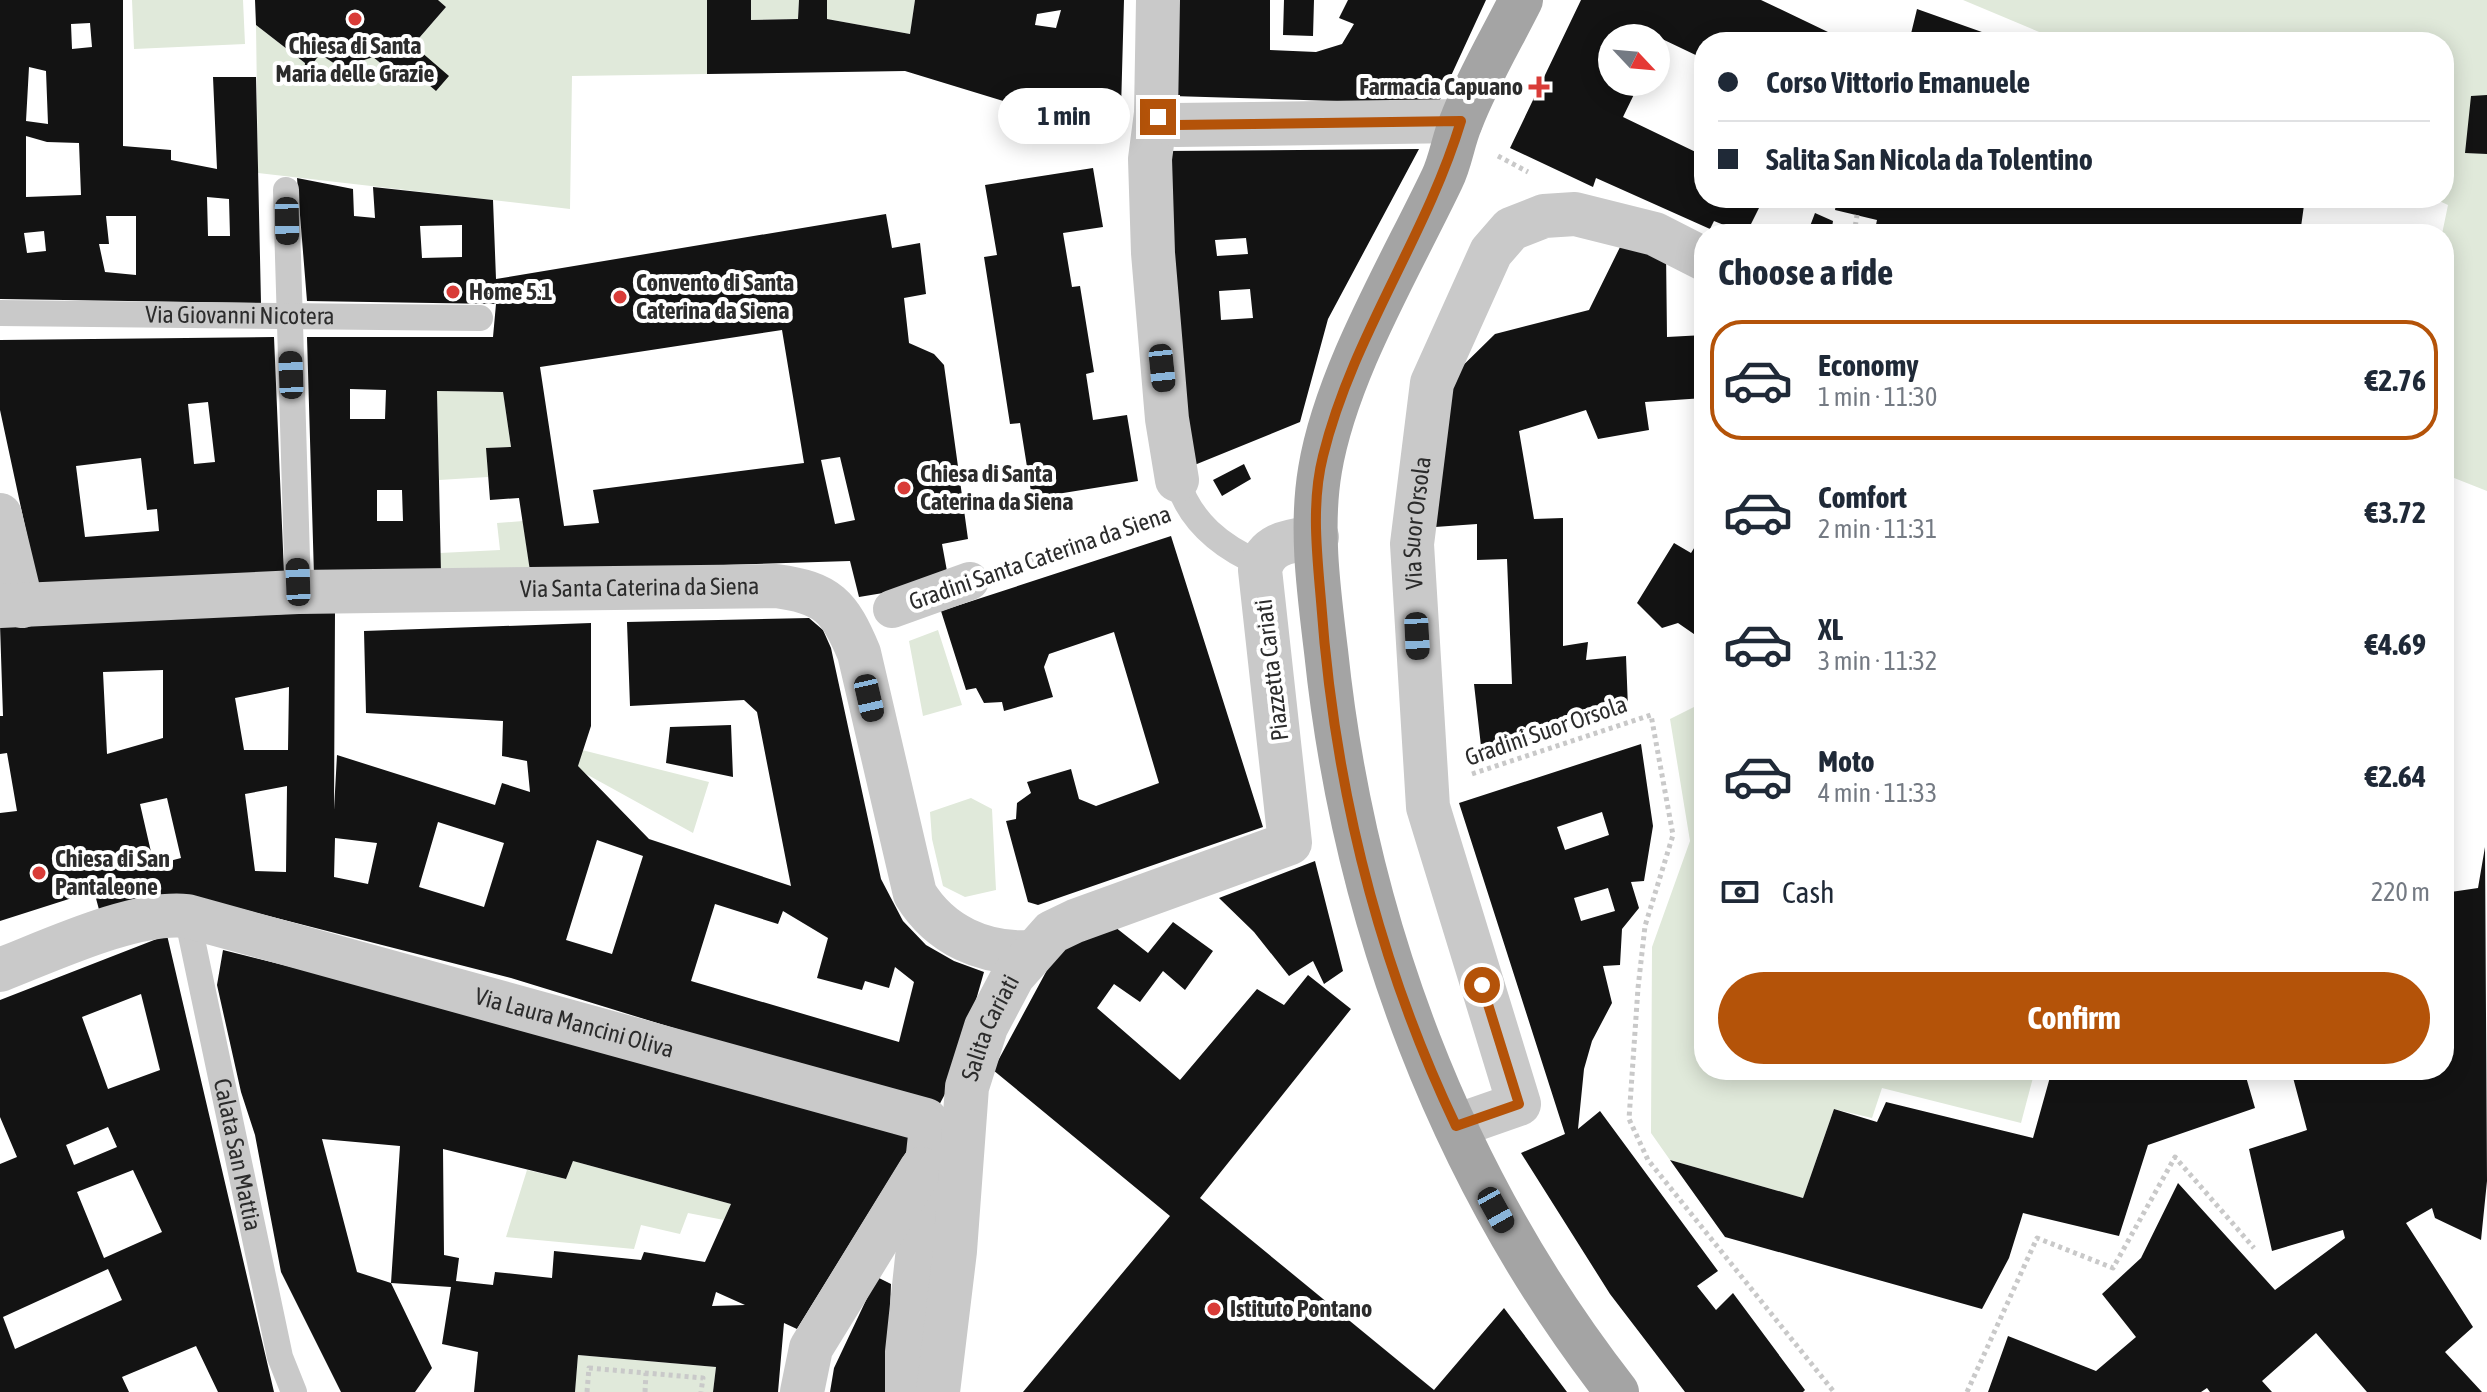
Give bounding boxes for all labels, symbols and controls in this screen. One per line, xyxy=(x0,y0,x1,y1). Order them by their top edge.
marker: Chiesa di Santa Maria delle Grazie xyxy=(346,10,364,28)
north arrow xyxy=(1598,24,1670,96)
map controls xyxy=(1598,24,1670,96)
place label: Chiesa di Santa Maria delle Grazie xyxy=(276,32,434,87)
text: Corso Vittorio Emanuele xyxy=(1766,65,2030,99)
place label: Farmacia Capuano xyxy=(1359,73,1523,100)
marker: Farmacia Capuano xyxy=(1530,78,1548,96)
callout: 1 min xyxy=(998,89,1130,145)
route end xyxy=(1140,99,1176,135)
text: 1 min xyxy=(1037,101,1091,131)
text: Salita San Nicola da Tolentino xyxy=(1766,142,2093,176)
car xyxy=(275,197,299,245)
text: Choose a ride xyxy=(1718,251,1893,293)
place label: Convento di Santa Caterina da Siena xyxy=(636,269,794,324)
place label: Home 5.1 xyxy=(469,278,553,305)
marker: Home 5.1 xyxy=(444,283,462,301)
marker: Convento di Santa Caterina da Siena xyxy=(611,288,629,306)
street label: Via Giovanni Nicotera xyxy=(145,301,335,329)
car xyxy=(1148,343,1176,393)
icon: car xyxy=(1722,344,1794,416)
text: Economy xyxy=(1818,348,1919,382)
car xyxy=(278,351,304,399)
text: €2.76 xyxy=(2365,363,2426,397)
text: 1 min · 11:30 xyxy=(1818,382,1937,412)
street label: Via Suor Orsola xyxy=(1398,455,1436,590)
place label: Chiesa di Santa Caterina da Siena xyxy=(920,460,1073,515)
icon: car xyxy=(1722,476,1794,548)
marker: Chiesa di Santa Caterina da Siena xyxy=(895,479,913,497)
text: Comfort xyxy=(1818,480,1907,514)
text: €3.72 xyxy=(2365,495,2426,529)
street label: Gradini Santa Caterina da Siena xyxy=(905,500,1174,615)
text: 2 min · 11:31 xyxy=(1818,514,1937,544)
car xyxy=(285,558,311,606)
street label: Via Santa Caterina da Siena xyxy=(520,572,760,602)
street label: Piazzetta Cariati xyxy=(1249,598,1294,742)
icon: car xyxy=(1722,608,1794,680)
car xyxy=(1404,611,1430,661)
text: XL xyxy=(1818,612,1843,646)
text: €4.69 xyxy=(2365,627,2426,661)
text: 3 min · 11:32 xyxy=(1818,646,1937,676)
car xyxy=(852,672,886,724)
street label: Gradini Suor Orsola xyxy=(1461,690,1630,771)
icon: car xyxy=(1722,740,1794,812)
text: Moto xyxy=(1818,744,1875,778)
text: €2.64 xyxy=(2365,759,2426,793)
text: 4 min · 11:33 xyxy=(1818,778,1937,808)
place label: Chiesa di San Pantaleone xyxy=(55,845,170,900)
marker: Chiesa di San Pantaleone xyxy=(30,864,48,882)
icon: cash xyxy=(1718,870,1762,914)
text: Cash xyxy=(1782,875,1835,909)
text: 220 m xyxy=(2371,877,2430,907)
route start xyxy=(1464,967,1500,1003)
street label: Salita Cariati xyxy=(956,970,1024,1084)
button: Confirm xyxy=(1718,972,2430,1064)
street label: Via Laura Mancini Oliva xyxy=(472,982,677,1063)
street label: Calata San Mattia xyxy=(209,1076,267,1233)
car xyxy=(1474,1183,1518,1237)
place label: Istituto Pontano xyxy=(1230,1295,1372,1322)
marker: Istituto Pontano xyxy=(1205,1300,1223,1318)

